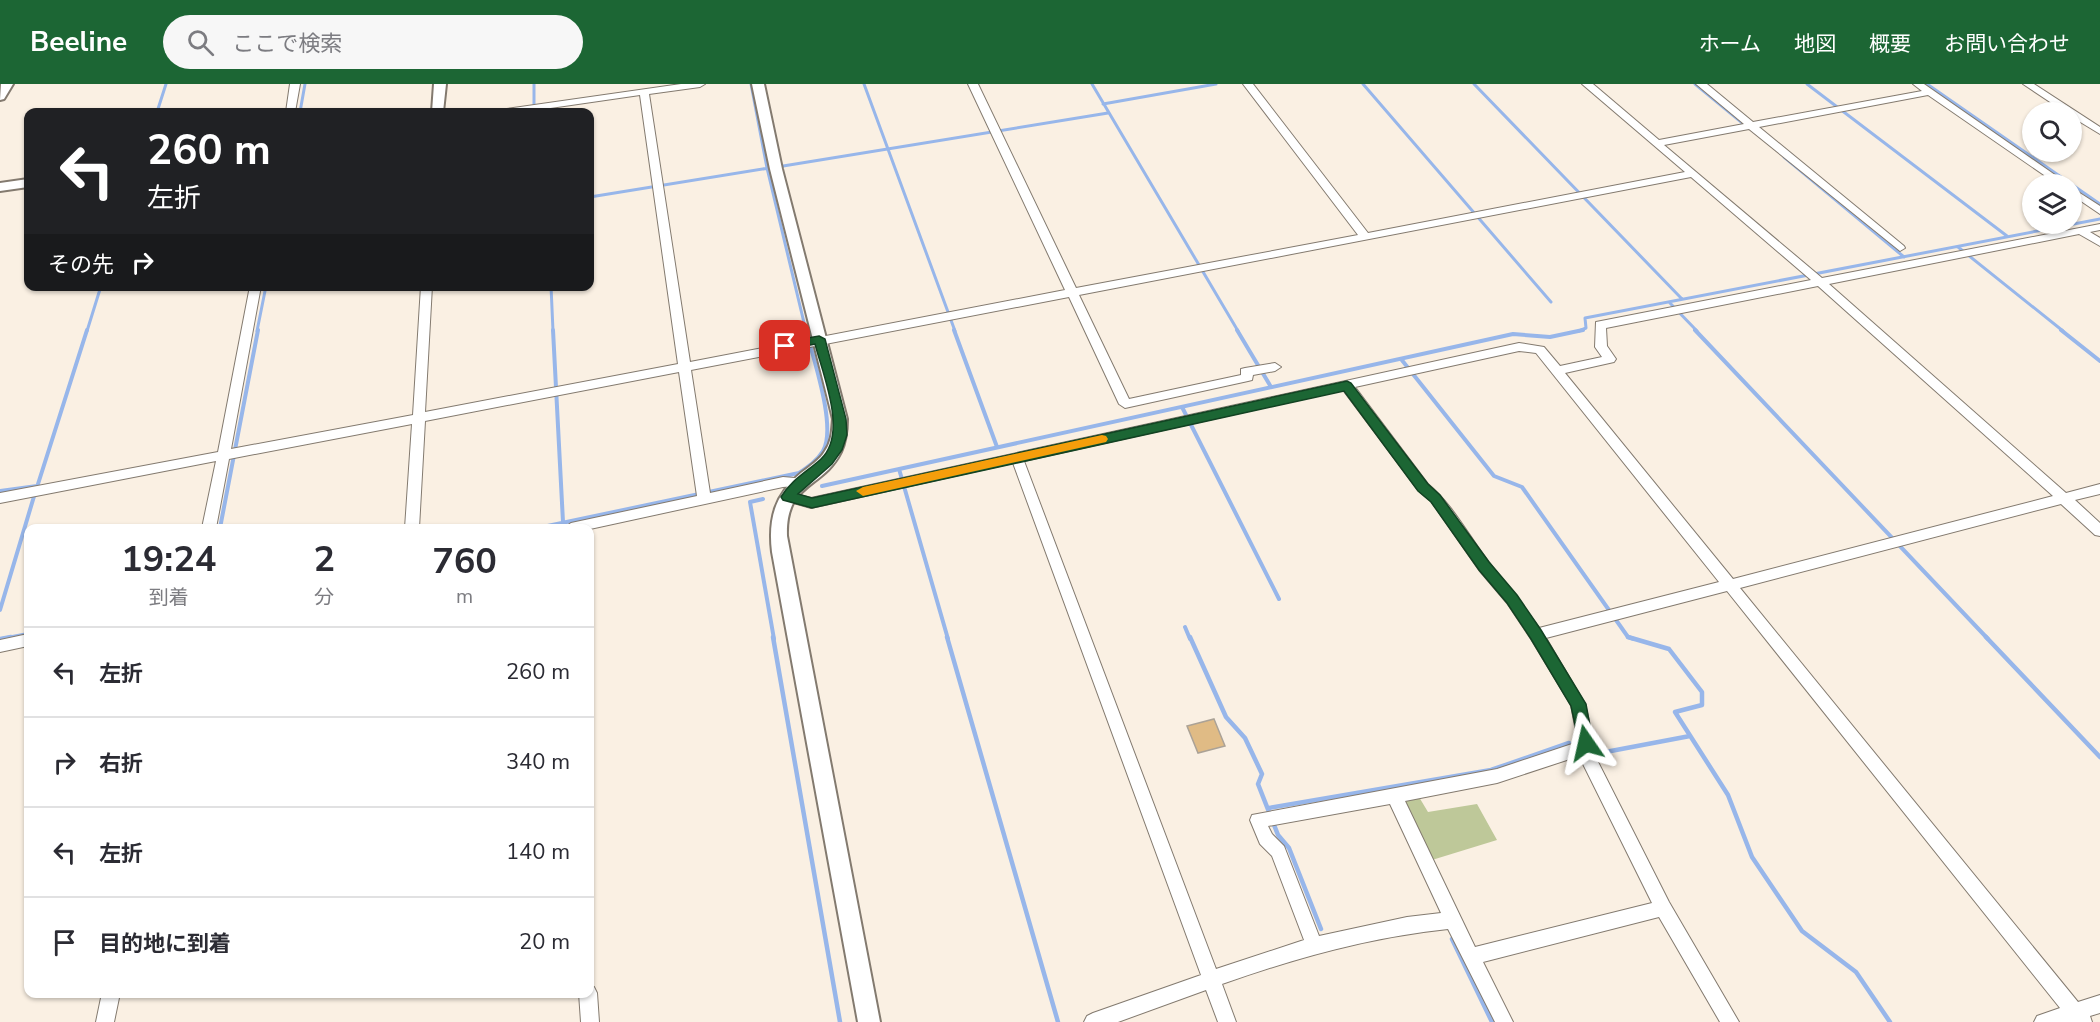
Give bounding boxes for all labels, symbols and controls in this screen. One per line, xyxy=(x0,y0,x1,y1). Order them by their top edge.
search box xyxy=(163,15,583,69)
text: Beeline xyxy=(30,23,127,61)
icon: search xyxy=(184,26,217,59)
text: ここで検索 xyxy=(232,29,342,59)
text: ホーム xyxy=(1699,30,1761,58)
text: 地図 xyxy=(1794,30,1836,58)
text: 概要 xyxy=(1869,30,1911,58)
text: お問い合わせ xyxy=(1944,30,2070,58)
map controls xyxy=(2022,102,2082,234)
button: search xyxy=(2022,102,2082,162)
text: 260 m xyxy=(147,122,271,179)
icon: left xyxy=(48,132,126,210)
button: layers xyxy=(2022,174,2082,234)
text: 左折 xyxy=(147,180,201,217)
icon: right xyxy=(126,246,159,279)
text: その先 xyxy=(48,250,114,280)
pin xyxy=(759,320,810,371)
icon: arrive xyxy=(768,329,801,362)
text: 19:24 xyxy=(121,535,216,584)
text: 2 xyxy=(313,535,335,584)
text: 760 xyxy=(432,537,497,586)
text: m xyxy=(456,583,473,610)
text: 到着 xyxy=(149,584,189,611)
text: 分 xyxy=(314,584,334,611)
icon: left xyxy=(48,656,81,689)
text: 260 m xyxy=(506,657,570,687)
text: 左折 xyxy=(99,659,143,689)
position arrow xyxy=(1554,711,1618,775)
icon: right xyxy=(48,746,81,779)
text: 340 m xyxy=(506,747,570,777)
text: 右折 xyxy=(99,749,143,779)
icon: left xyxy=(48,836,81,869)
text: 140 m xyxy=(506,837,570,867)
text: 左折 xyxy=(99,839,143,869)
icon: arrive xyxy=(48,926,81,959)
text: 20 m xyxy=(519,927,570,957)
text: 目的地に到着 xyxy=(99,929,231,959)

